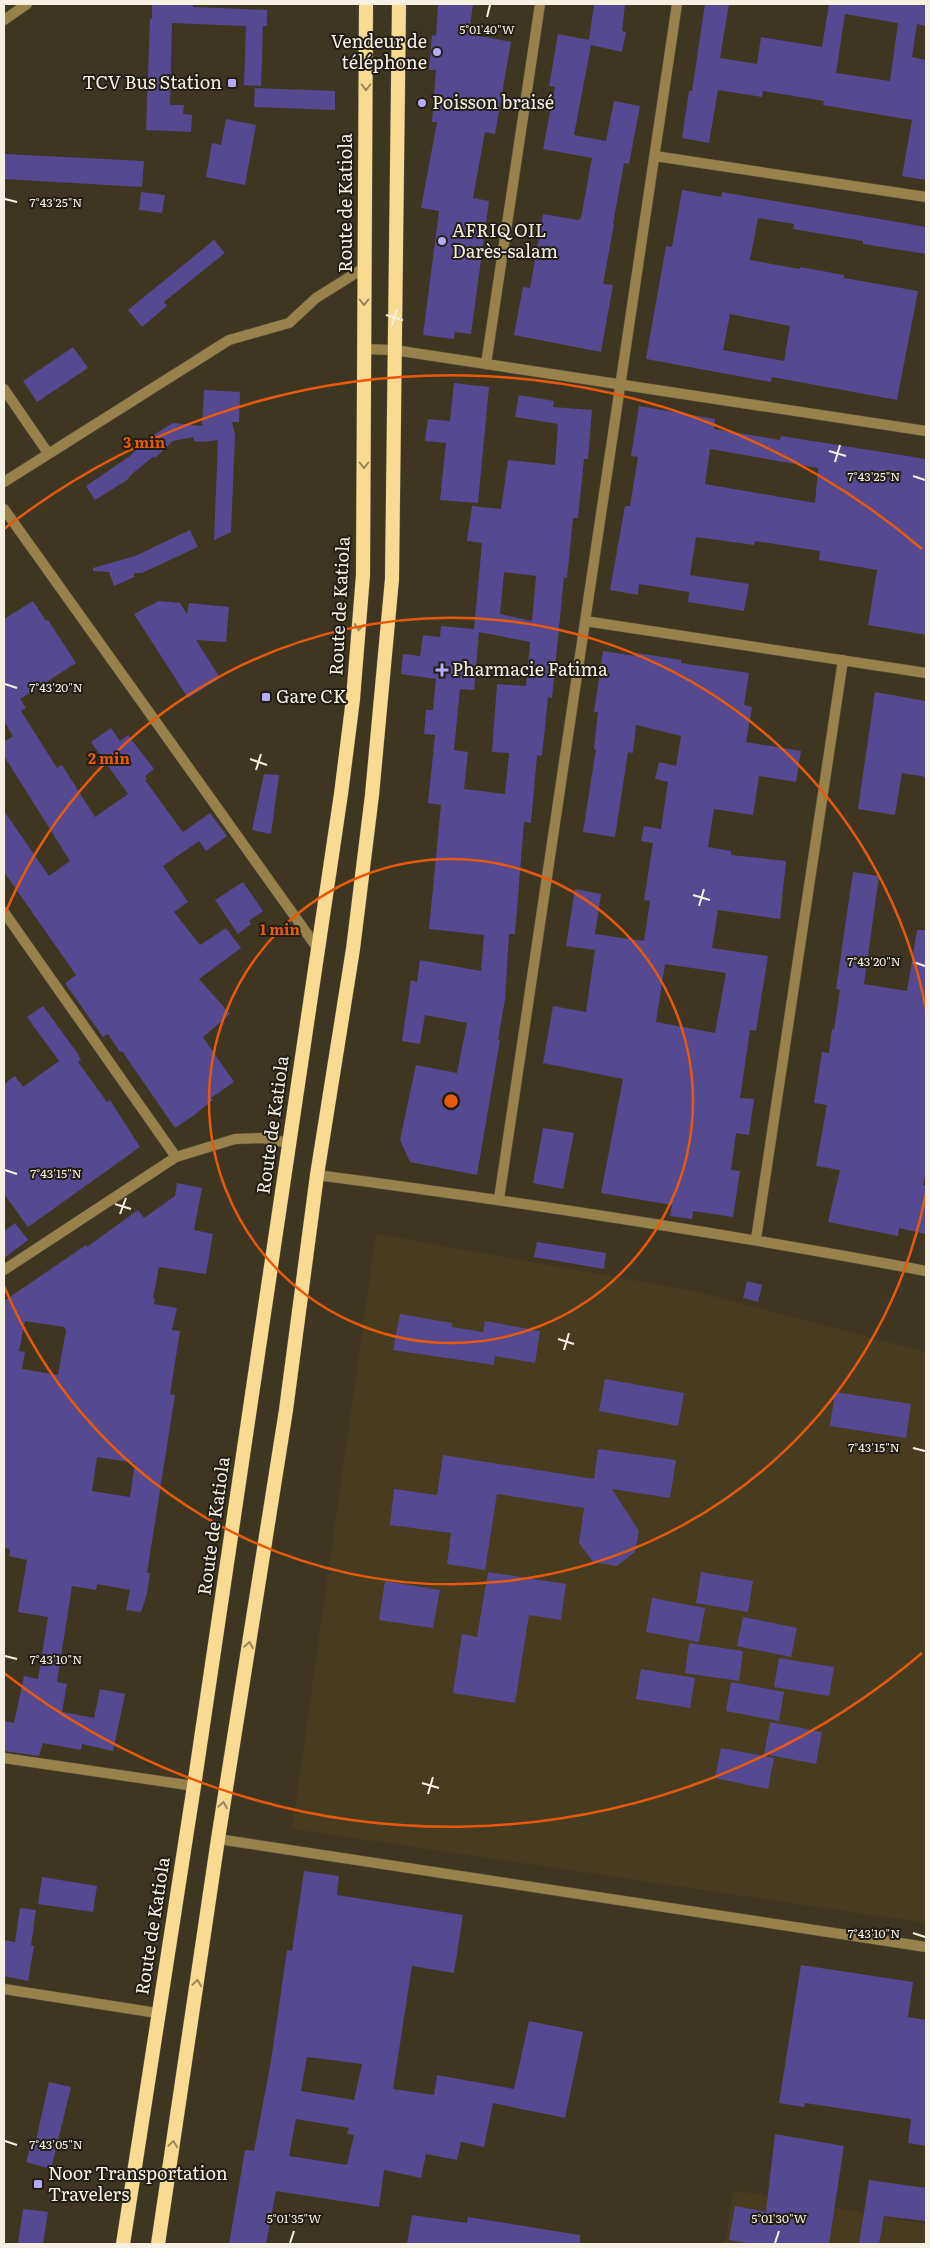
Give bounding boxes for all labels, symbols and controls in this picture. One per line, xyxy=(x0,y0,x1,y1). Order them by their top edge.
text: 5°01'40"W xyxy=(459,20,515,38)
place label: Vendeur de téléphone xyxy=(331,27,427,75)
marker: Vendeur de téléphone xyxy=(431,46,443,58)
place label: TCV Bus Station xyxy=(82,68,222,95)
marker: TCV Bus Station xyxy=(226,77,238,89)
one-way arrow xyxy=(361,84,371,92)
place label: Poisson braisé xyxy=(432,88,554,115)
marker: Poisson braisé xyxy=(416,97,428,109)
street label: Route de Katiola xyxy=(331,133,358,273)
text: 7°43'25"N xyxy=(30,193,82,211)
place label: AFRIQ OIL Darès-salam xyxy=(452,216,558,264)
marker: AFRIQ OIL Darès-salam xyxy=(436,235,448,247)
one-way arrow xyxy=(359,299,369,307)
text: 3 min xyxy=(123,430,166,453)
one-way arrow xyxy=(359,462,369,469)
text: 7°43'25"N xyxy=(848,467,900,485)
street label: Route de Katiola xyxy=(321,535,356,676)
one-way arrow xyxy=(354,624,365,632)
place label: Pharmacie Fatima xyxy=(452,655,608,682)
marker: Pharmacie Fatima xyxy=(436,664,448,676)
text: 7°43'20"N xyxy=(29,678,83,696)
place label: Gare CK xyxy=(276,682,347,709)
marker: Gare CK xyxy=(260,691,272,703)
text: 2 min xyxy=(88,746,131,769)
text: 1 min xyxy=(260,917,301,940)
text: 7°43'20"N xyxy=(847,952,901,970)
street label: Route de Katiola xyxy=(248,1054,295,1196)
centre of rings xyxy=(442,1092,460,1110)
text: 7°43'15"N xyxy=(30,1164,82,1182)
text: 7°43'15"N xyxy=(848,1438,900,1456)
street label: Route de Katiola xyxy=(189,1455,236,1597)
one-way arrow xyxy=(243,1640,254,1648)
text: 7°43'10"N xyxy=(30,1650,82,1668)
one-way arrow xyxy=(218,1801,228,1810)
street label: Route de Katiola xyxy=(127,1854,176,1997)
text: 7°43'10"N xyxy=(848,1924,900,1942)
one-way arrow xyxy=(191,1979,201,1988)
text: 7°43'05"N xyxy=(29,2135,83,2153)
one-way arrow xyxy=(167,2140,178,2148)
place label: Noor Transportation Travelers xyxy=(48,2159,228,2207)
marker: Noor Transportation Travelers xyxy=(32,2178,44,2190)
text: 5°01'35"W xyxy=(267,2209,321,2227)
text: 5°01'30"W xyxy=(751,2209,807,2227)

